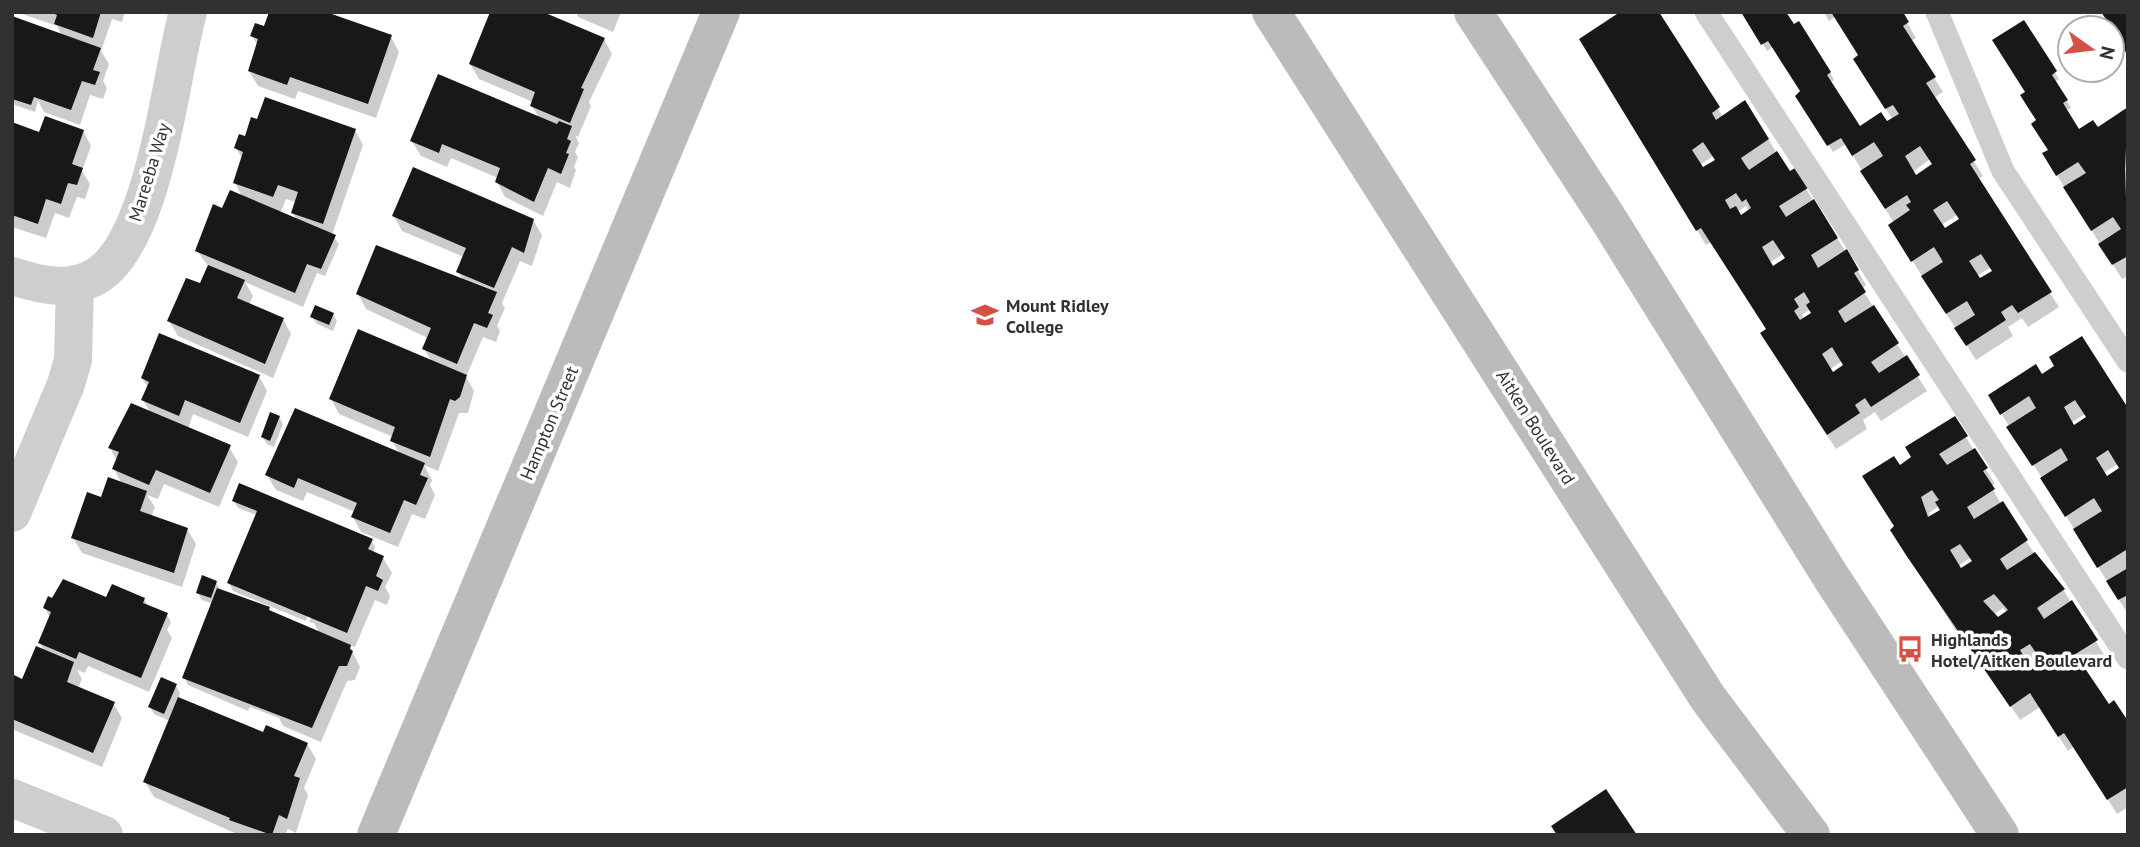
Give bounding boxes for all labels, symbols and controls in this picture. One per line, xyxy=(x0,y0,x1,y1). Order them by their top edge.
north arrow xyxy=(2056,14,2126,84)
text: N xyxy=(2094,44,2121,62)
street label: Mareeba Way xyxy=(123,119,175,224)
place label: Mount Ridley College xyxy=(1006,294,1109,338)
school or university icon: Mount Ridley College xyxy=(970,300,1000,330)
street label: Hampton Street xyxy=(515,363,583,483)
street label: Aitken Boulevard xyxy=(1492,365,1580,489)
place label: Highlands Hotel/Aitken Boulevard xyxy=(1931,628,2112,672)
bus stop icon: Highlands Hotel/Aitken Boulevard xyxy=(1895,634,1925,664)

